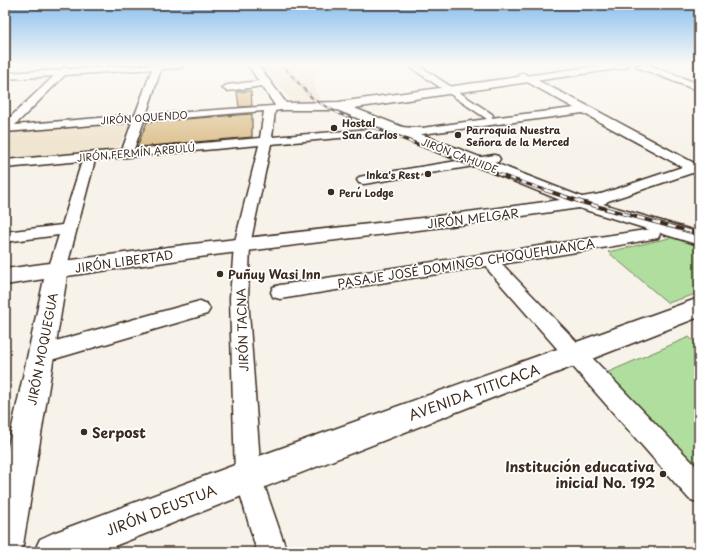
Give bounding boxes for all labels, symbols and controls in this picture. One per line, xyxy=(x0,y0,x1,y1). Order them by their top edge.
street label: JIRÓN OQUENDO xyxy=(100,106,188,128)
place label: Hostal San Carlos xyxy=(342,115,398,142)
place label: Parroquia Nuestra Señora de la Merced xyxy=(466,122,569,149)
marker: Hostal San Carlos xyxy=(329,123,339,133)
marker: Parroquia Nuestra Señora de la Merced xyxy=(453,130,463,140)
street label: JIRÓN CAHUIDE xyxy=(419,133,501,177)
street label: JIRÓN FERMÍN ARBULÚ xyxy=(76,139,196,165)
place label: Inka's Rest xyxy=(366,167,420,182)
marker: Inka's Rest xyxy=(423,169,433,179)
place label: Perú Lodge xyxy=(339,185,394,200)
marker: Perú Lodge xyxy=(326,187,336,197)
street label: JIRÓN MELGAR xyxy=(426,203,520,233)
street label: PASAJE JOSÉ DOMINGO CHOQUEHUANCA xyxy=(336,234,596,292)
street label: JIRÓN LIBERTAD xyxy=(74,245,174,277)
place label: Puñuy Wasi Inn xyxy=(228,265,321,283)
marker: Puñuy Wasi Inn xyxy=(215,269,225,279)
street label: JIRÓN TACNA xyxy=(232,288,252,372)
street label: JIRÓN MOQUEGUA xyxy=(22,291,62,407)
street label: AVENIDA TITICACA xyxy=(406,358,543,425)
place label: Serpost xyxy=(92,422,146,443)
marker: Serpost xyxy=(79,427,89,437)
place label: Institución educativa inicial No. 192 xyxy=(505,456,655,493)
marker: Institución educativa inicial No. 192 xyxy=(658,469,668,479)
street label: JIRÓN DEUSTUA xyxy=(103,479,219,541)

